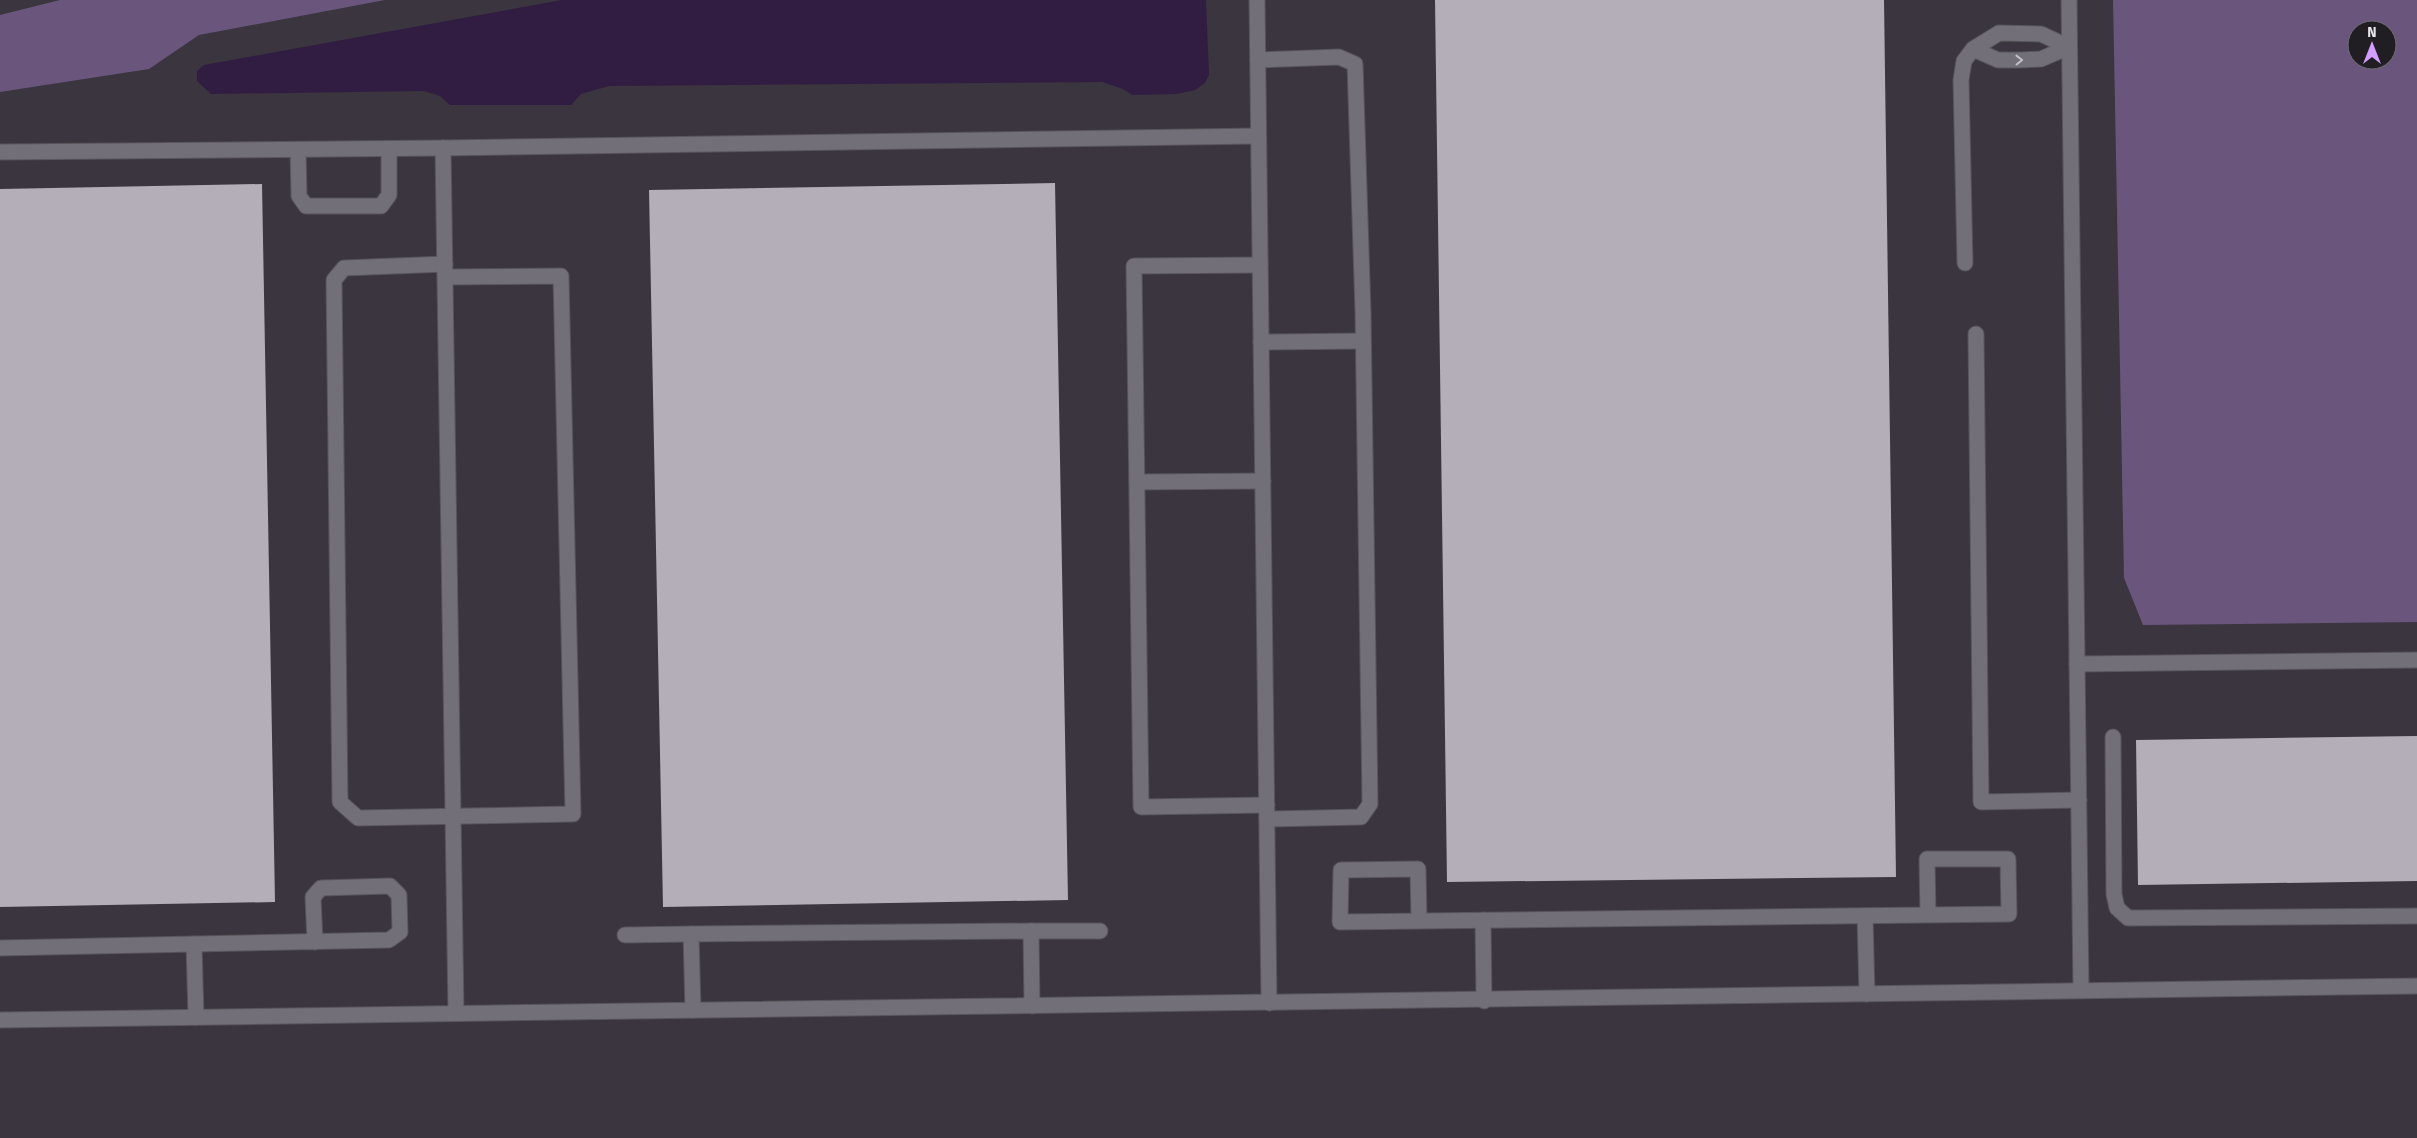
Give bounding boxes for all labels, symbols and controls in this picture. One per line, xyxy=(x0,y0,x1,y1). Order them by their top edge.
north arrow xyxy=(2347,20,2397,70)
text: N xyxy=(2367,24,2377,41)
one-way arrow xyxy=(2016,55,2024,65)

